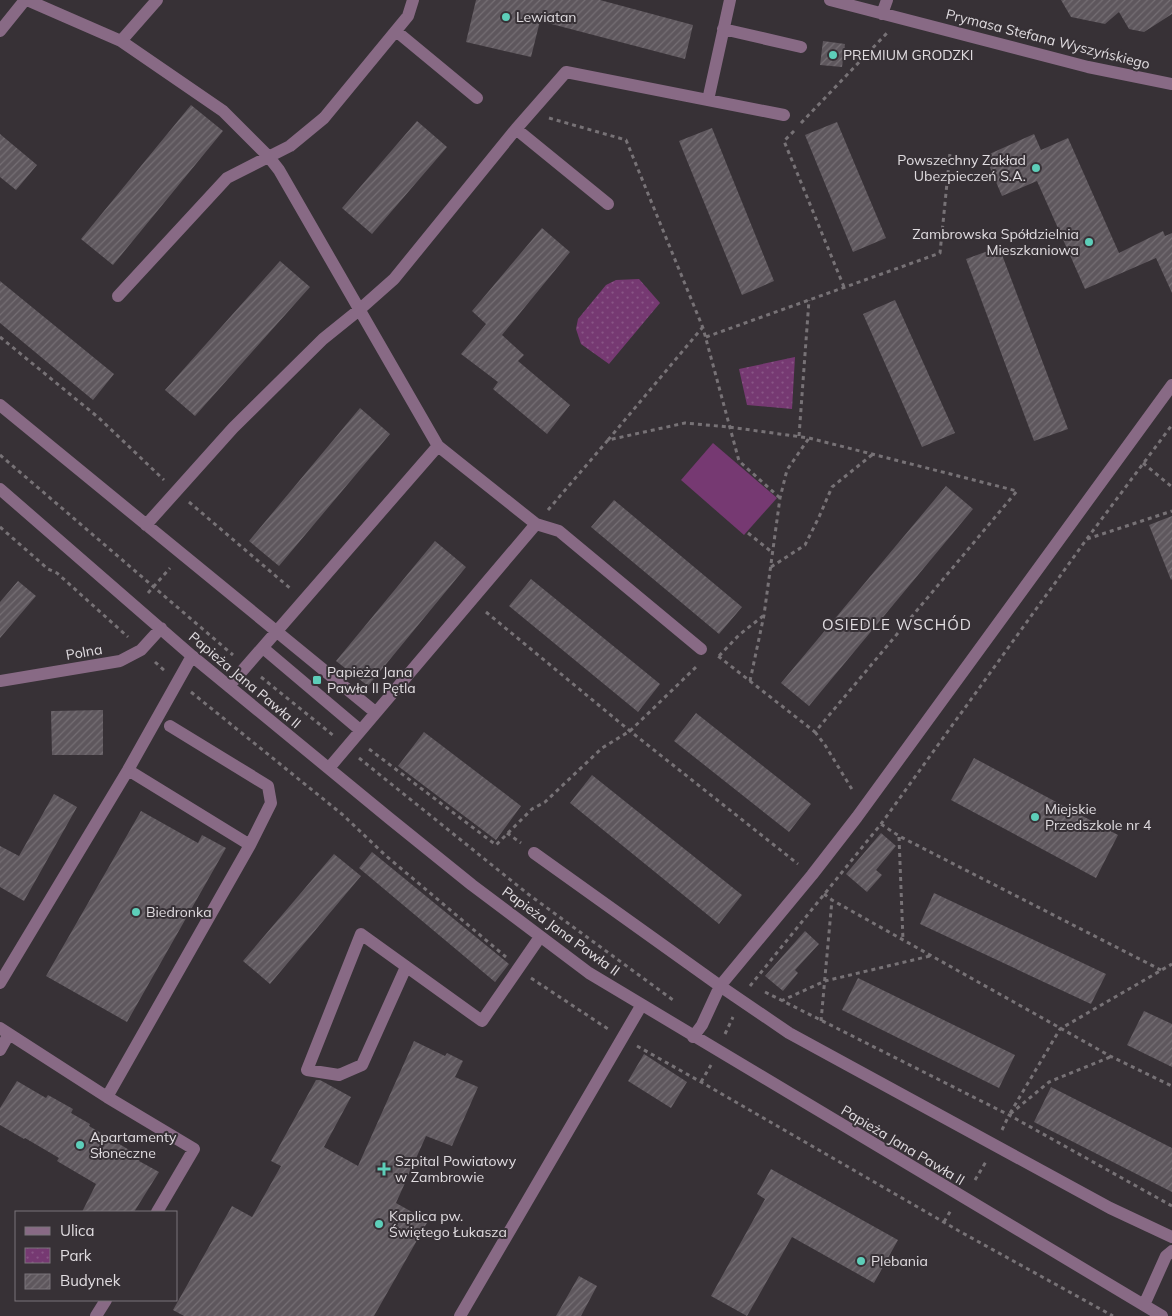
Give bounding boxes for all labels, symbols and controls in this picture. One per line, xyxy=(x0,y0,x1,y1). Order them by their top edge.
street label: Prymasa Stefana Wyszyńskiego xyxy=(944,5,1152,73)
place label: Lewiatan xyxy=(516,8,577,26)
marker: Lewiatan xyxy=(500,11,512,23)
place label: PREMIUM GRODZKI xyxy=(843,46,973,64)
marker: PREMIUM GRODZKI xyxy=(827,49,839,61)
place label: Powszechny Zakład Ubezpieczeń S.A. xyxy=(897,151,1026,185)
marker: Powszechny Zakład Ubezpieczeń S.A. xyxy=(1030,162,1042,174)
place label: Zambrowska Spółdzielnia Mieszkaniowa xyxy=(912,225,1079,259)
marker: Zambrowska Spółdzielnia Mieszkaniowa xyxy=(1083,236,1095,248)
district label: OSIEDLE WSCHÓD xyxy=(822,615,972,634)
street label: Papieża Jana Pawła II xyxy=(185,628,305,732)
street label: Polna xyxy=(64,640,104,664)
place label: Papieża Jana Pawła II Pętla xyxy=(327,663,416,697)
marker: Papieża Jana Pawła II Pętla xyxy=(311,674,323,686)
place label: Miejskie Przedszkole nr 4 xyxy=(1045,800,1152,834)
marker: Miejskie Przedszkole nr 4 xyxy=(1029,811,1041,823)
street label: Papieża Jana Pawła II xyxy=(499,882,623,980)
place label: Biedronka xyxy=(146,903,212,921)
marker: Biedronka xyxy=(130,906,142,918)
street label: Papieża Jana Pawła II xyxy=(838,1101,968,1189)
place label: Apartamenty Słoneczne xyxy=(90,1128,177,1162)
marker: Apartamenty Słoneczne xyxy=(74,1139,86,1151)
place label: Szpital Powiatowy w Zambrowie xyxy=(395,1152,517,1186)
marker: Szpital Powiatowy w Zambrowie xyxy=(377,1162,391,1176)
place label: Kaplica pw. Świętego Łukasza xyxy=(389,1207,507,1241)
legend xyxy=(15,1211,178,1301)
marker: Kaplica pw. Świętego Łukasza xyxy=(373,1218,385,1230)
text: Ulica xyxy=(60,1221,94,1240)
text: Park xyxy=(60,1246,92,1265)
place label: Plebania xyxy=(871,1252,928,1270)
marker: Plebania xyxy=(855,1255,867,1267)
text: Budynek xyxy=(60,1271,121,1290)

